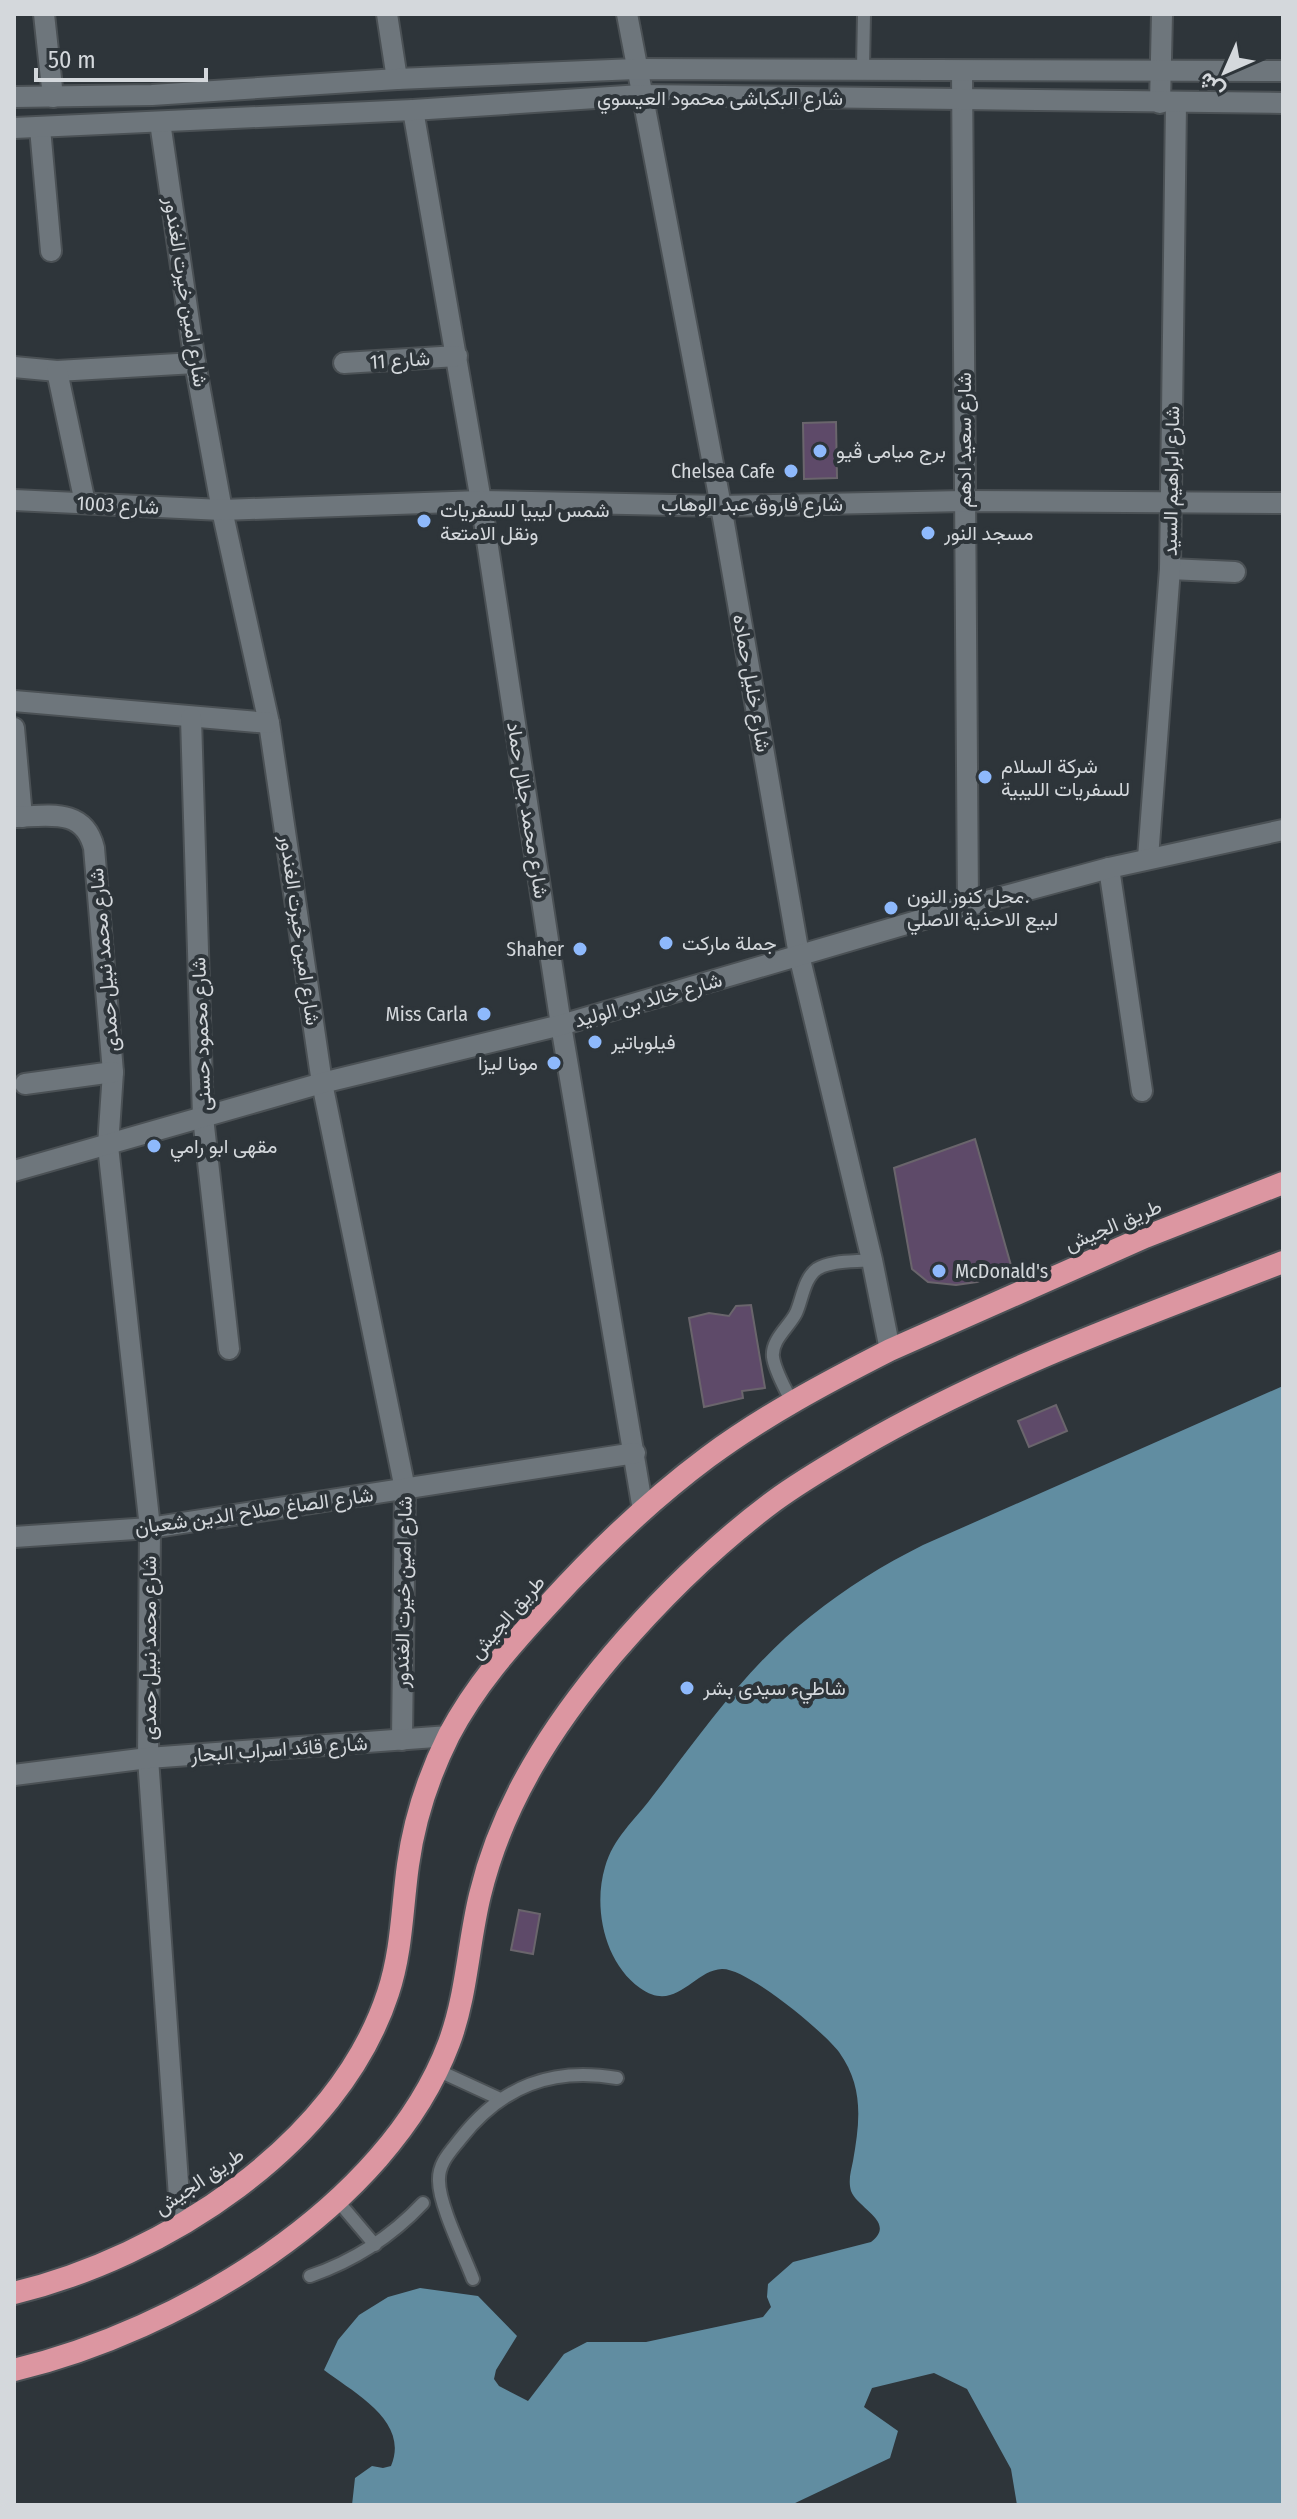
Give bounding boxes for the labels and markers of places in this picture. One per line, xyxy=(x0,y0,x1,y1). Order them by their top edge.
place label: برج ميامى ڤيو xyxy=(836,439,946,465)
marker: برج ميامى ڤيو xyxy=(811,442,829,460)
place label: Chelsea Cafe xyxy=(671,459,775,483)
marker: Chelsea Cafe xyxy=(782,462,800,480)
place label: شمس ليبيا للسفريات ونقل الامتعة xyxy=(440,498,609,546)
marker: شمس ليبيا للسفريات ونقل الامتعة xyxy=(415,512,433,530)
place label: مسجد النور xyxy=(943,521,1033,546)
marker: مسجد النور xyxy=(919,524,937,542)
place label: شركة السلام للسفريات الليبية xyxy=(1001,754,1130,802)
marker: شركة السلام للسفريات الليبية xyxy=(976,768,994,786)
place label: محل كنوز النون. لبيع الاحذية الاصلي xyxy=(907,884,1058,936)
marker: محل كنوز النون. لبيع الاحذية الاصلي xyxy=(882,899,900,917)
place label: جملة ماركت xyxy=(682,931,777,956)
marker: جملة ماركت xyxy=(657,934,675,952)
place label: Shaher xyxy=(506,937,564,961)
marker: Shaher xyxy=(571,940,589,958)
place label: Miss Carla xyxy=(385,1002,468,1026)
marker: Miss Carla xyxy=(475,1005,493,1023)
place label: فيلوباتير xyxy=(610,1030,676,1055)
marker: فيلوباتير xyxy=(586,1033,604,1051)
place label: مونا ليزا xyxy=(478,1051,538,1076)
marker: مونا ليزا xyxy=(545,1054,563,1072)
place label: مقهى ابو رامي xyxy=(170,1134,277,1163)
marker: مقهى ابو رامي xyxy=(145,1137,163,1155)
place label: McDonald's xyxy=(955,1259,1048,1283)
marker: McDonald's xyxy=(930,1262,948,1280)
place label: شاطيء سيدى بشر xyxy=(702,1676,846,1705)
marker: شاطيء سيدى بشر xyxy=(678,1679,696,1697)

